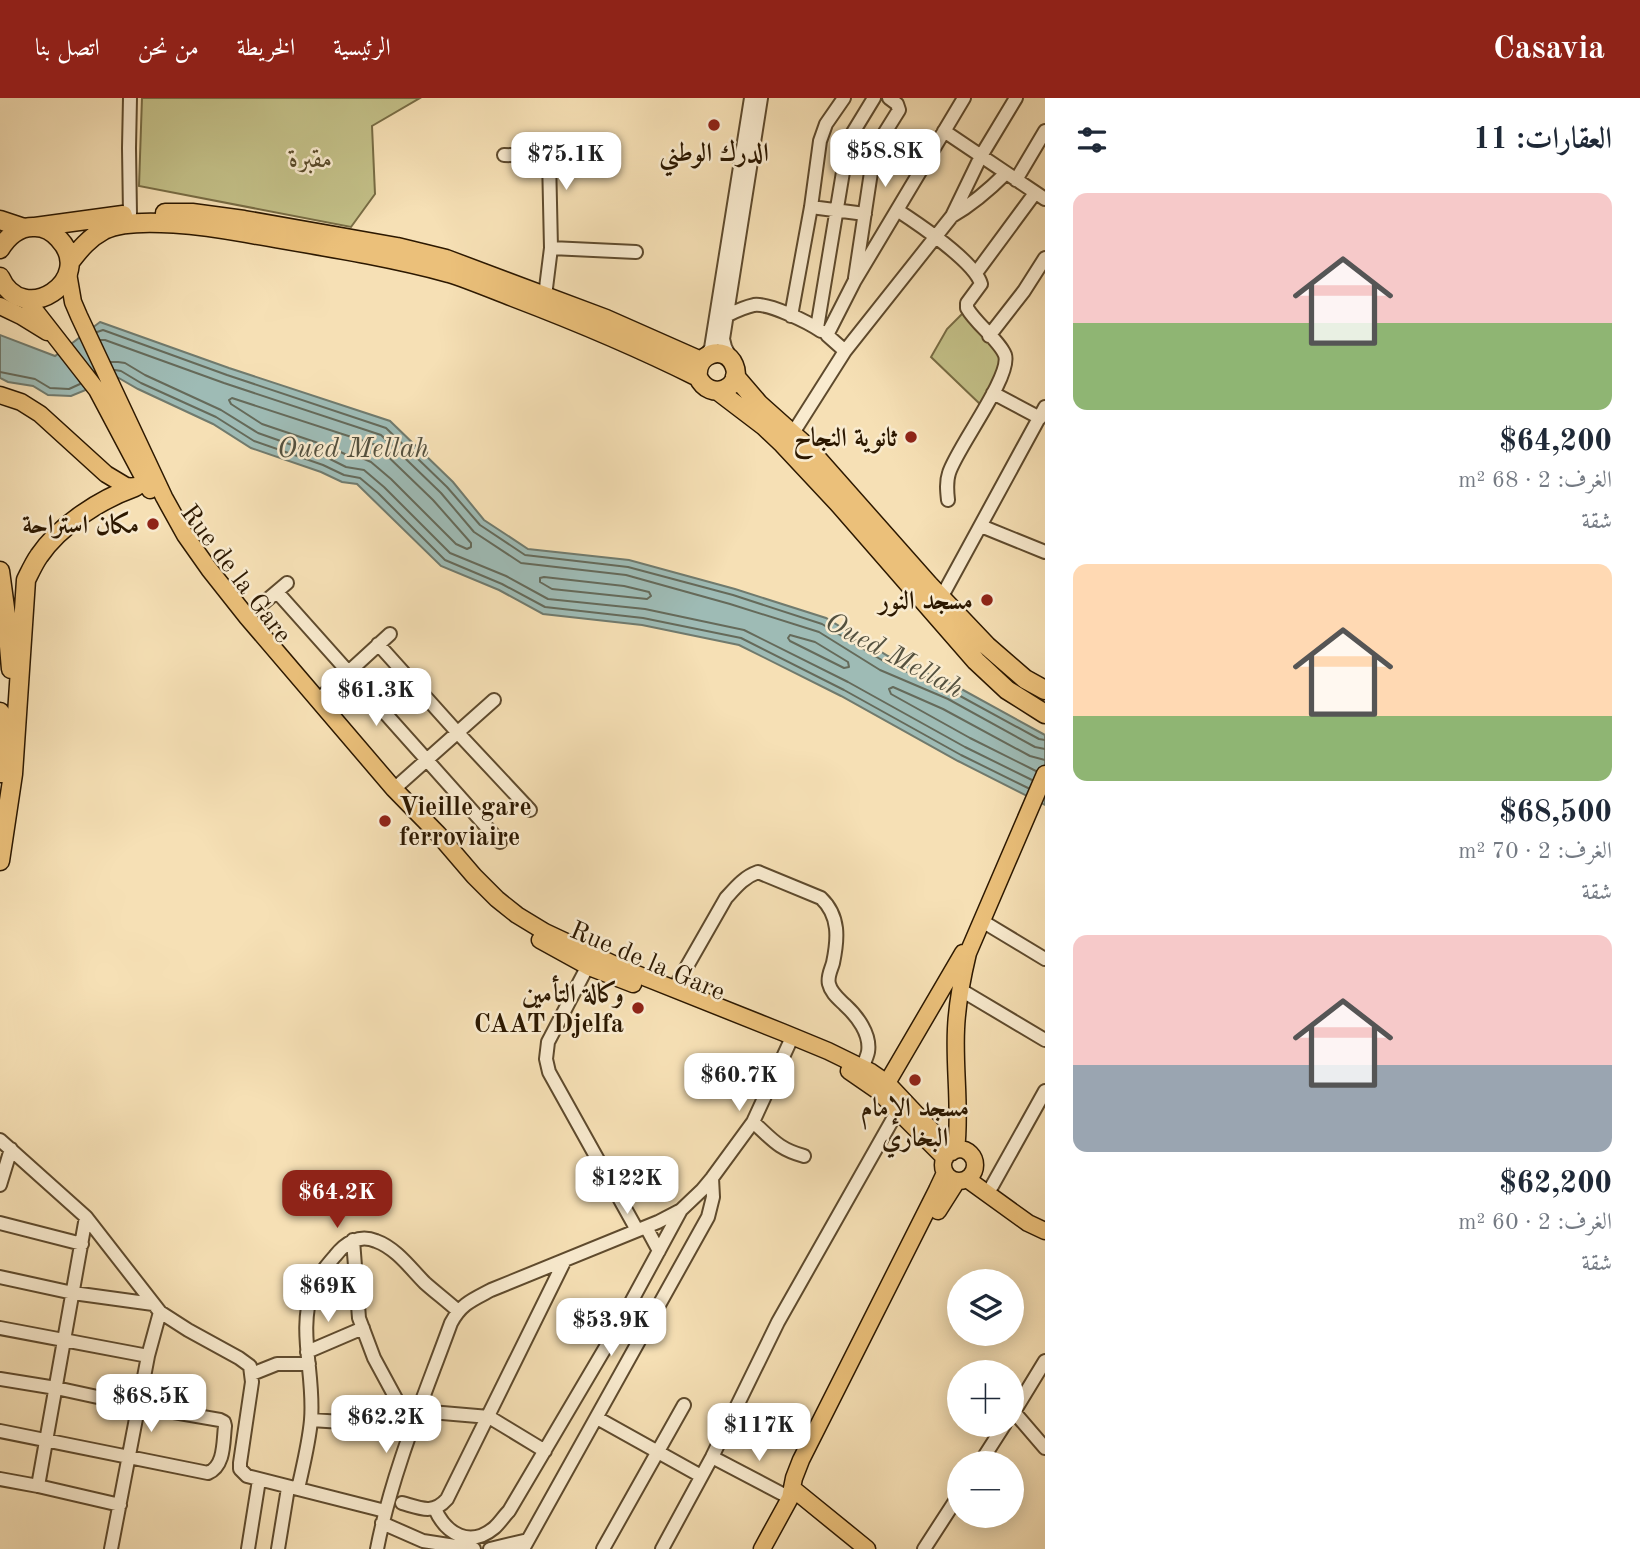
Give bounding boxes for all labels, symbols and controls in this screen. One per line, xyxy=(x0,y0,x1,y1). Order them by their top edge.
text: Casavia xyxy=(1493,33,1605,66)
text: اتصل بنا xyxy=(35,37,100,61)
text: من نحن xyxy=(138,37,199,61)
text: الخريطة xyxy=(237,37,295,61)
text: الرئيسية xyxy=(333,37,391,61)
marker: الدرك الوطني xyxy=(706,117,722,133)
icon: filters xyxy=(1073,121,1111,159)
text: العقارات: 11 xyxy=(1473,125,1612,155)
pin: $58.8K xyxy=(828,130,942,189)
pin: $75.1K xyxy=(509,132,623,192)
place label: الدرك الوطني xyxy=(659,138,769,177)
text: $58.8K xyxy=(846,140,924,163)
text: $75.1K xyxy=(527,143,605,166)
park label: مقبرة xyxy=(288,147,333,174)
icon: home xyxy=(1280,238,1406,364)
place label: ثانوية النجاح xyxy=(793,425,898,460)
text: $64,200 xyxy=(1499,427,1612,457)
marker: ثانوية النجاح xyxy=(903,429,919,445)
water label: Oued Mellah xyxy=(277,436,429,464)
text: الغرف: 2 · 68 m² xyxy=(1458,469,1612,492)
street label: Rue de la Gare xyxy=(175,500,296,648)
place label: مكان استراحة xyxy=(22,510,139,539)
text: شقة xyxy=(1582,510,1612,533)
marker: مكان استراحة xyxy=(145,516,161,532)
place label: مسجد النور xyxy=(876,589,973,617)
marker: مسجد النور xyxy=(979,592,995,608)
water label: Oued Mellah xyxy=(820,609,967,705)
icon: home xyxy=(1280,609,1406,735)
pin: $61.3K xyxy=(319,668,433,728)
text: $61.3K xyxy=(337,679,415,702)
place label: Vieille gare ferroviaire xyxy=(399,795,532,851)
text: $68,500 xyxy=(1499,798,1612,828)
marker: Vieille gare ferroviaire xyxy=(377,813,393,829)
text: الغرف: 2 · 70 m² xyxy=(1458,840,1612,863)
text: شقة xyxy=(1582,881,1612,904)
street label: Rue de la Gare xyxy=(566,917,729,1006)
place label: وكالة التأمين CAAT Djelfa xyxy=(474,975,624,1038)
icon: home xyxy=(1280,980,1406,1106)
marker: وكالة التأمين CAAT Djelfa xyxy=(630,1000,646,1016)
pin: $60.7K xyxy=(682,1054,796,1113)
text: $60.7K xyxy=(700,1064,778,1087)
marker: مسجد الإمام البخاري xyxy=(907,1072,923,1088)
place label: مسجد الإمام البخاري xyxy=(861,1094,969,1159)
pin: $122K xyxy=(578,1156,676,1216)
text: $122K xyxy=(591,1167,663,1190)
text: $62,200 xyxy=(1499,1169,1612,1199)
pin: $64.2K xyxy=(280,1170,394,1230)
text: $64.2K xyxy=(298,1181,376,1204)
text: الغرف: 2 · 60 m² xyxy=(1458,1211,1612,1234)
text: شقة xyxy=(1582,1252,1612,1275)
pin: $69K xyxy=(287,1264,369,1324)
map controls xyxy=(947,1269,1024,1528)
button: layers xyxy=(947,1269,1024,1346)
text: $69K xyxy=(299,1275,357,1298)
pin: $53.9K xyxy=(554,1298,668,1358)
text: $53.9K xyxy=(572,1309,650,1332)
button: + xyxy=(947,1360,1024,1437)
pin: $68.5K xyxy=(94,1374,208,1434)
text: $68.5K xyxy=(112,1385,190,1408)
pin: $62.2K xyxy=(329,1396,443,1455)
pin: $117K xyxy=(710,1404,808,1463)
text: $62.2K xyxy=(347,1406,425,1429)
text: $117K xyxy=(723,1414,795,1437)
button: − xyxy=(947,1451,1024,1528)

